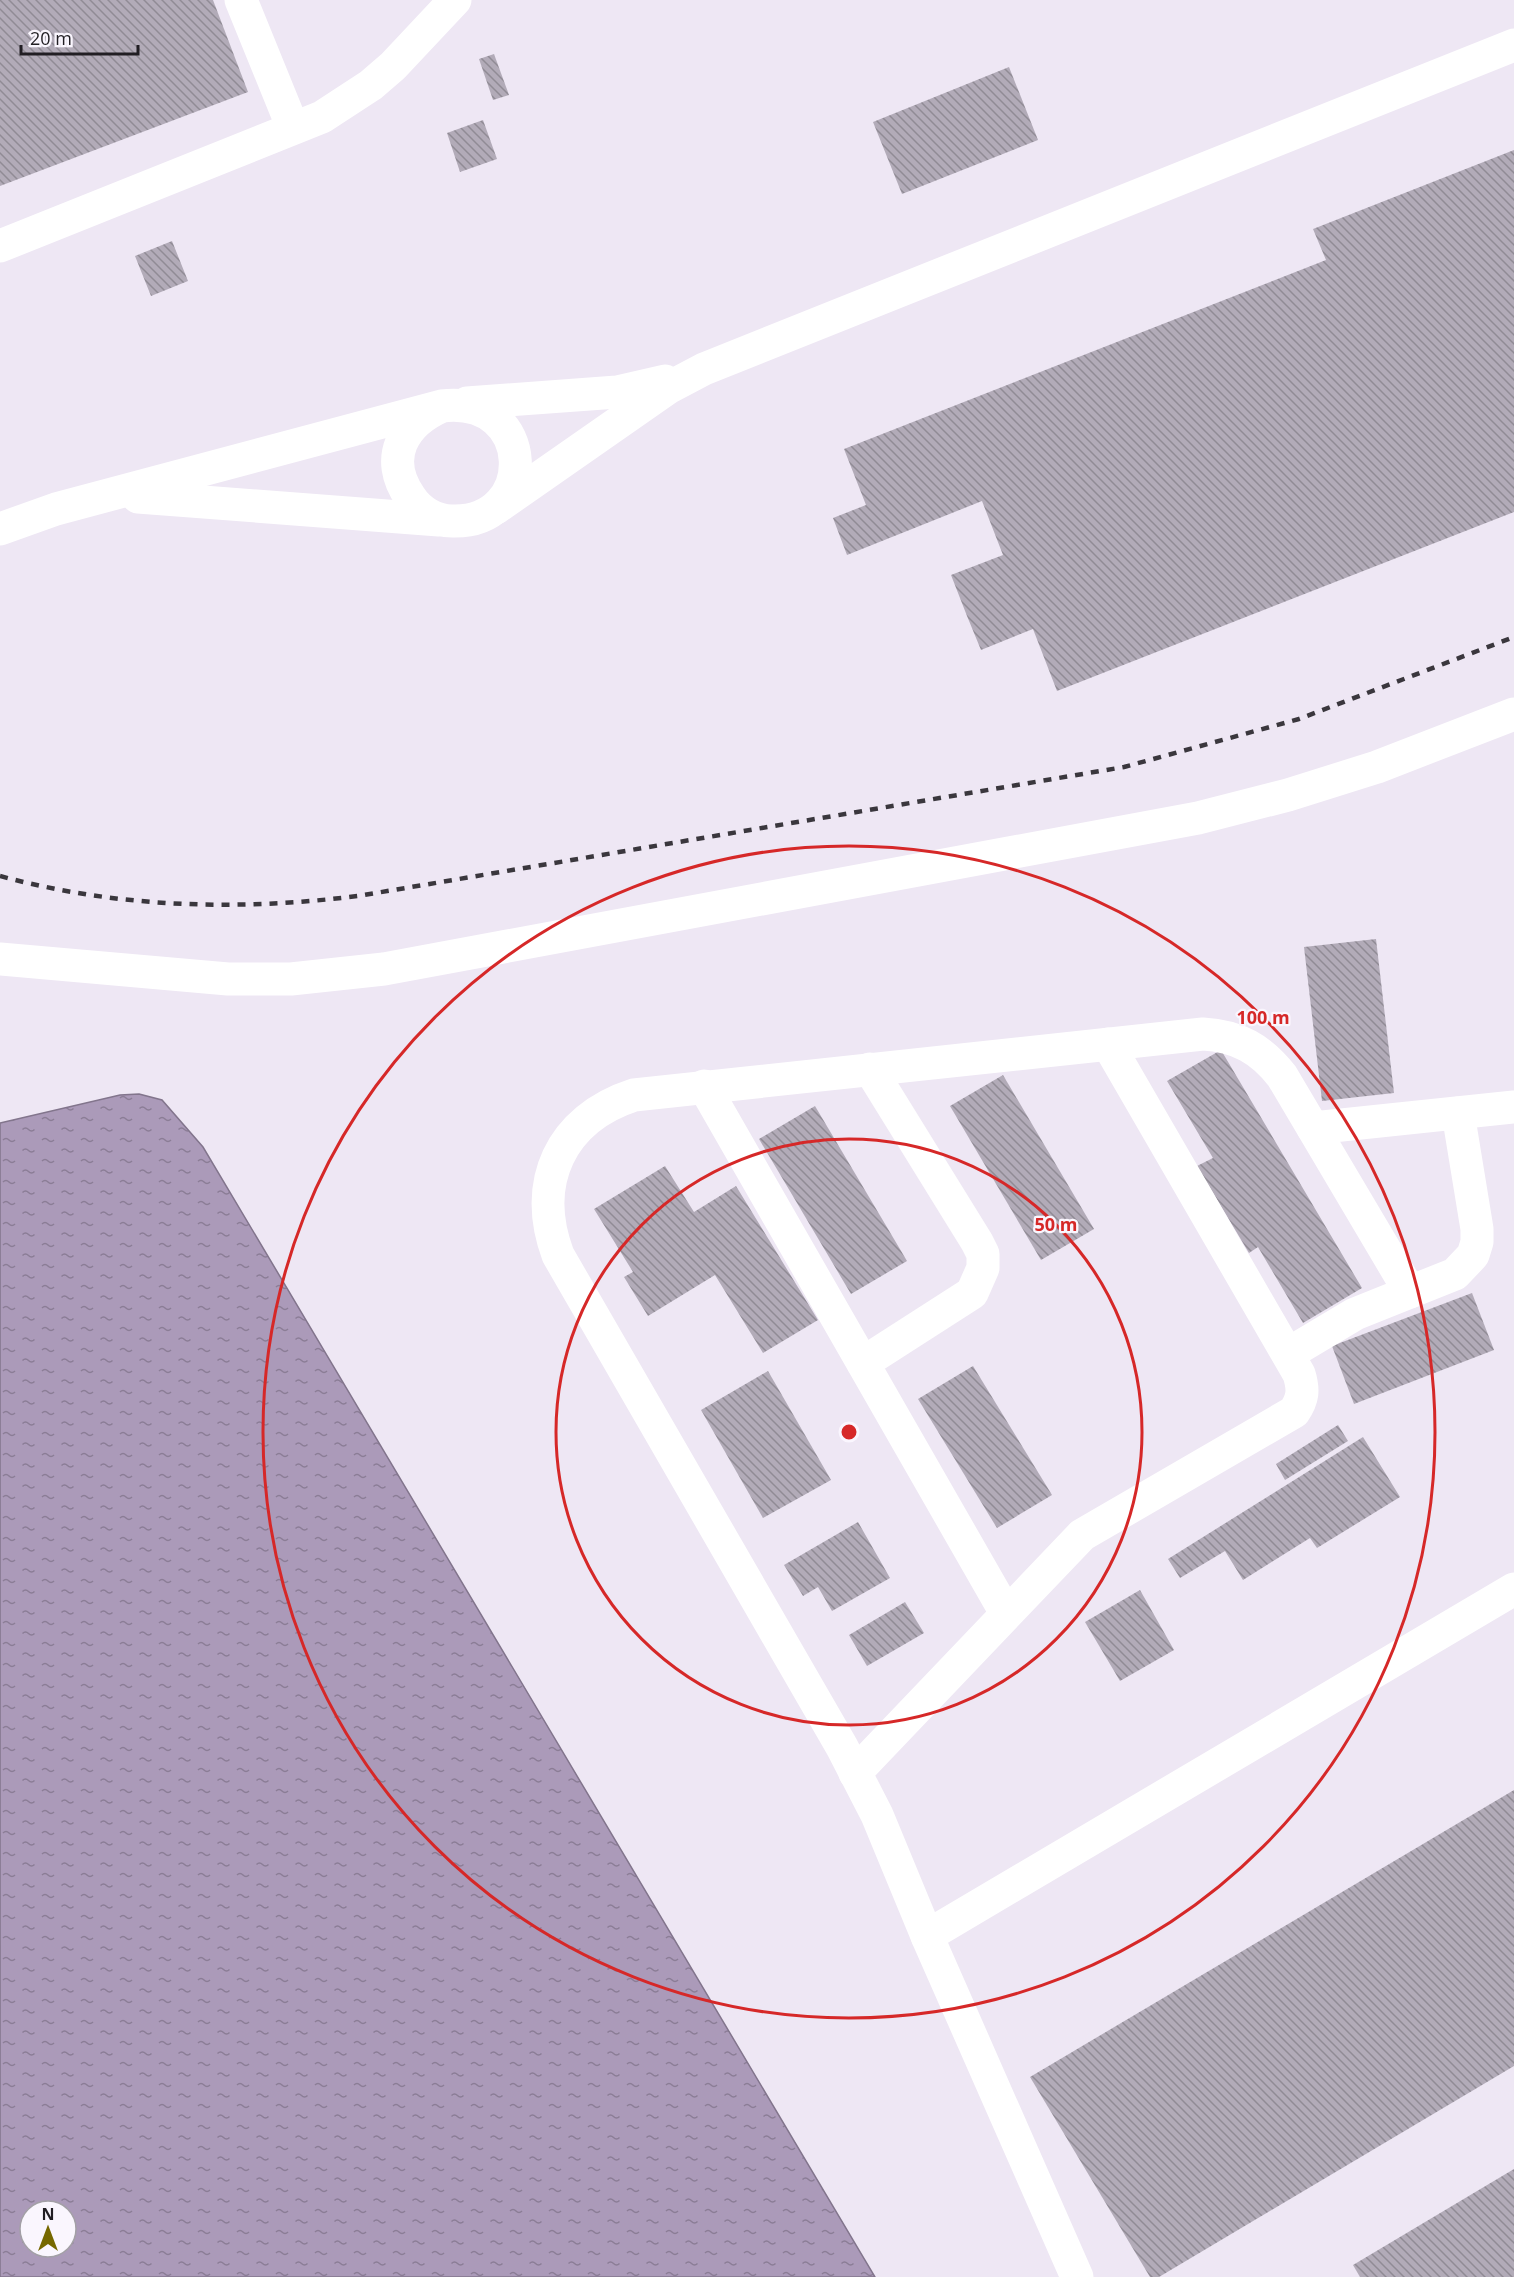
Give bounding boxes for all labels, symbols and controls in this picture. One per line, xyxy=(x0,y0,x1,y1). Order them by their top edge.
scale bar xyxy=(21,18,138,56)
text: 20 m xyxy=(30,26,72,50)
text: 100 m xyxy=(1236,1005,1290,1029)
text: 50 m xyxy=(1035,1212,1077,1236)
centre of rings xyxy=(839,1422,859,1442)
north arrow xyxy=(18,2199,78,2259)
text: N xyxy=(41,2203,55,2225)

